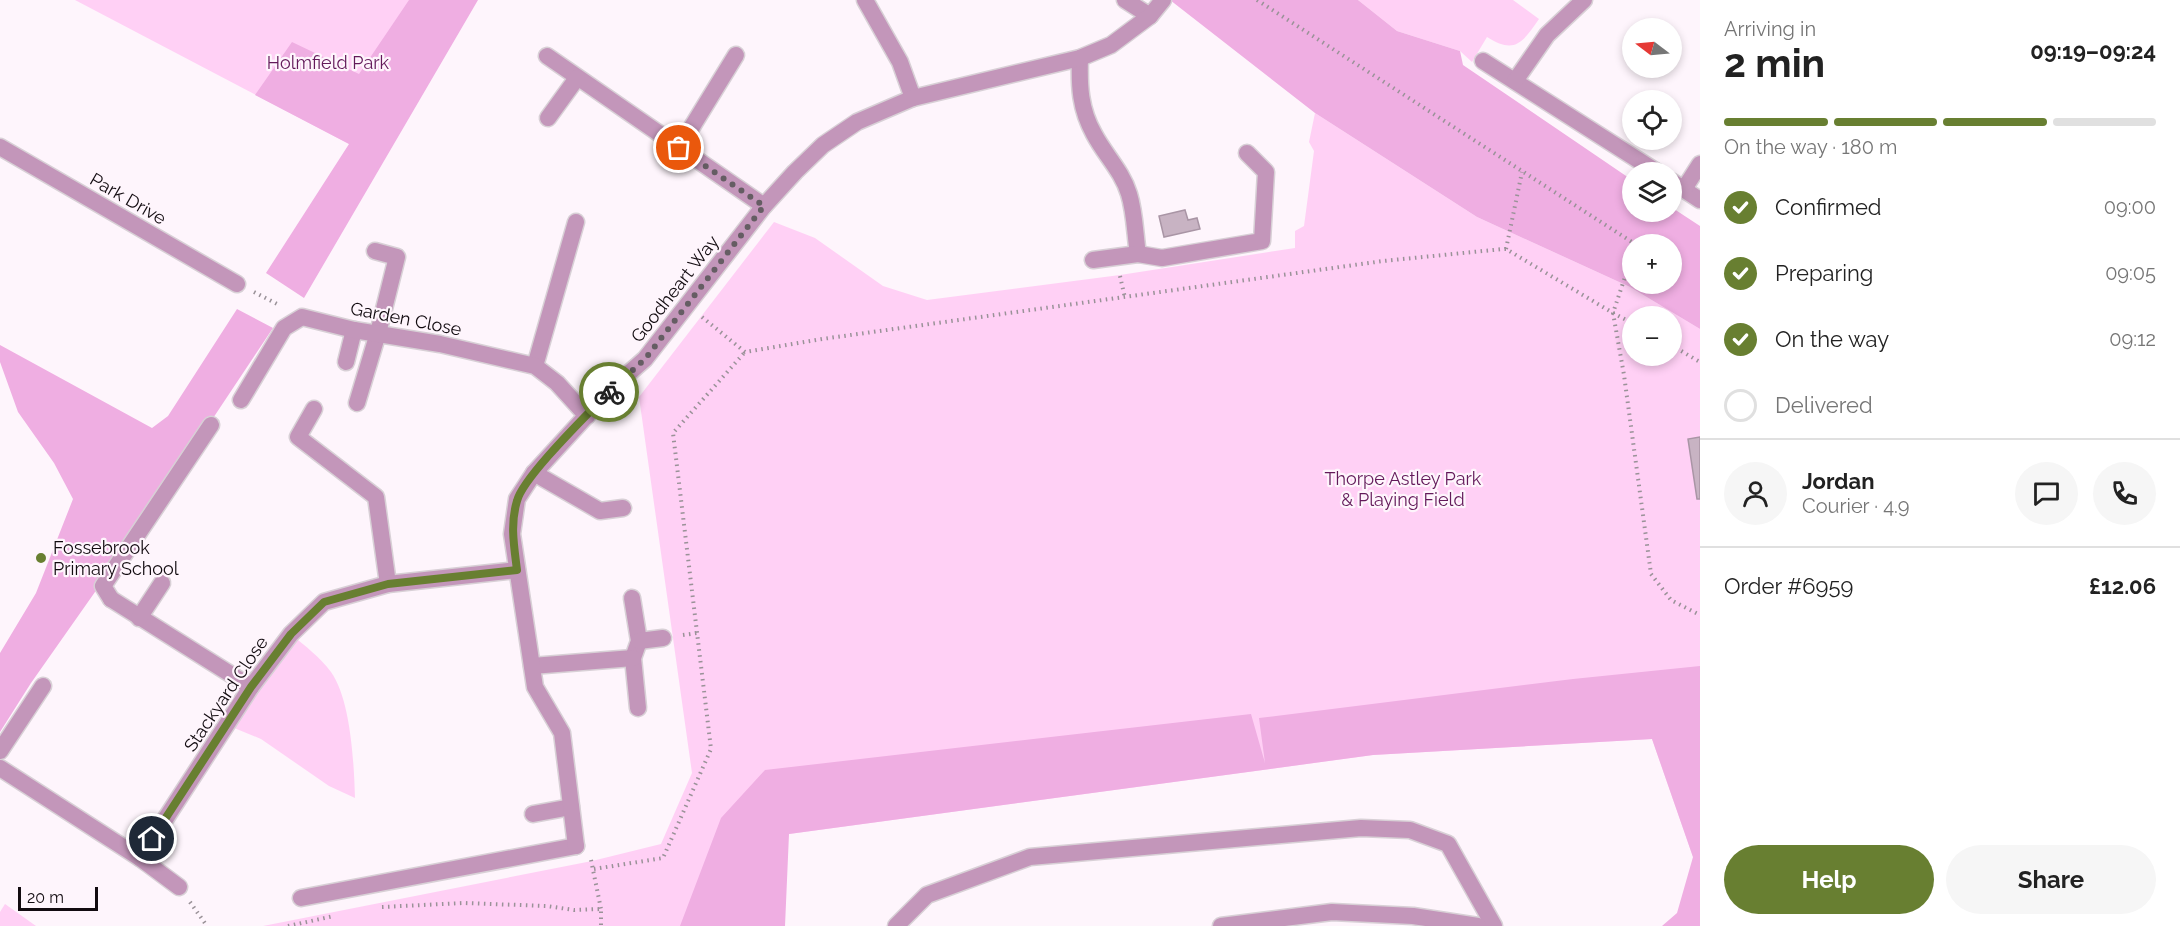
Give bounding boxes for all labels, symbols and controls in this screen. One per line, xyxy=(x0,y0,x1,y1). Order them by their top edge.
text: Arriving in xyxy=(1724,17,1816,41)
north arrow xyxy=(1622,18,1682,78)
map controls xyxy=(1622,18,1682,366)
text: 09:19–09:24 xyxy=(2030,38,2156,64)
text: 2 min xyxy=(1724,40,1825,86)
park label: Holmfield Park xyxy=(267,52,390,73)
button: locate xyxy=(1622,90,1682,150)
pin xyxy=(653,122,704,173)
icon: bag xyxy=(662,131,695,164)
text: On the way · 180 m xyxy=(1724,135,1897,159)
button: layers xyxy=(1622,162,1682,222)
street label: Park Drive xyxy=(86,168,170,229)
icon: check xyxy=(1724,191,1757,224)
text: Confirmed xyxy=(1775,194,1882,220)
text: 09:00 xyxy=(2104,195,2156,219)
street label: Goodheart Way xyxy=(626,231,723,346)
button: + xyxy=(1622,234,1682,294)
icon: check xyxy=(1724,257,1757,290)
text: Preparing xyxy=(1775,260,1873,286)
text: 09:05 xyxy=(2105,261,2156,285)
street label: Garden Close xyxy=(349,297,464,340)
button: − xyxy=(1622,306,1682,366)
icon: check xyxy=(1724,323,1757,356)
text: On the way xyxy=(1775,326,1889,352)
text: 09:12 xyxy=(2109,327,2156,351)
courier xyxy=(579,362,639,422)
icon: bike xyxy=(593,376,626,409)
text: Delivered xyxy=(1775,392,1873,418)
button: person xyxy=(1724,462,1787,525)
button: chat xyxy=(2015,462,2078,525)
button: phone xyxy=(2093,462,2156,525)
park label: Thorpe Astley Park & Playing Field xyxy=(1325,468,1482,510)
text: Jordan xyxy=(1802,468,1874,494)
text: Courier · 4.9 xyxy=(1802,494,1910,518)
place label: Fossebrook Primary School xyxy=(53,537,179,579)
marker: Fossebrook Primary School xyxy=(34,551,48,565)
text: Order #6959 xyxy=(1724,573,1853,599)
text: £12.06 xyxy=(2089,573,2156,599)
street label: Stackyard Close xyxy=(179,632,272,755)
pin xyxy=(126,813,177,864)
icon: home xyxy=(135,822,168,855)
button: Help xyxy=(1724,845,1934,914)
button: Share xyxy=(1946,845,2156,914)
scale bar xyxy=(18,884,98,912)
text: 20 m xyxy=(27,888,64,907)

